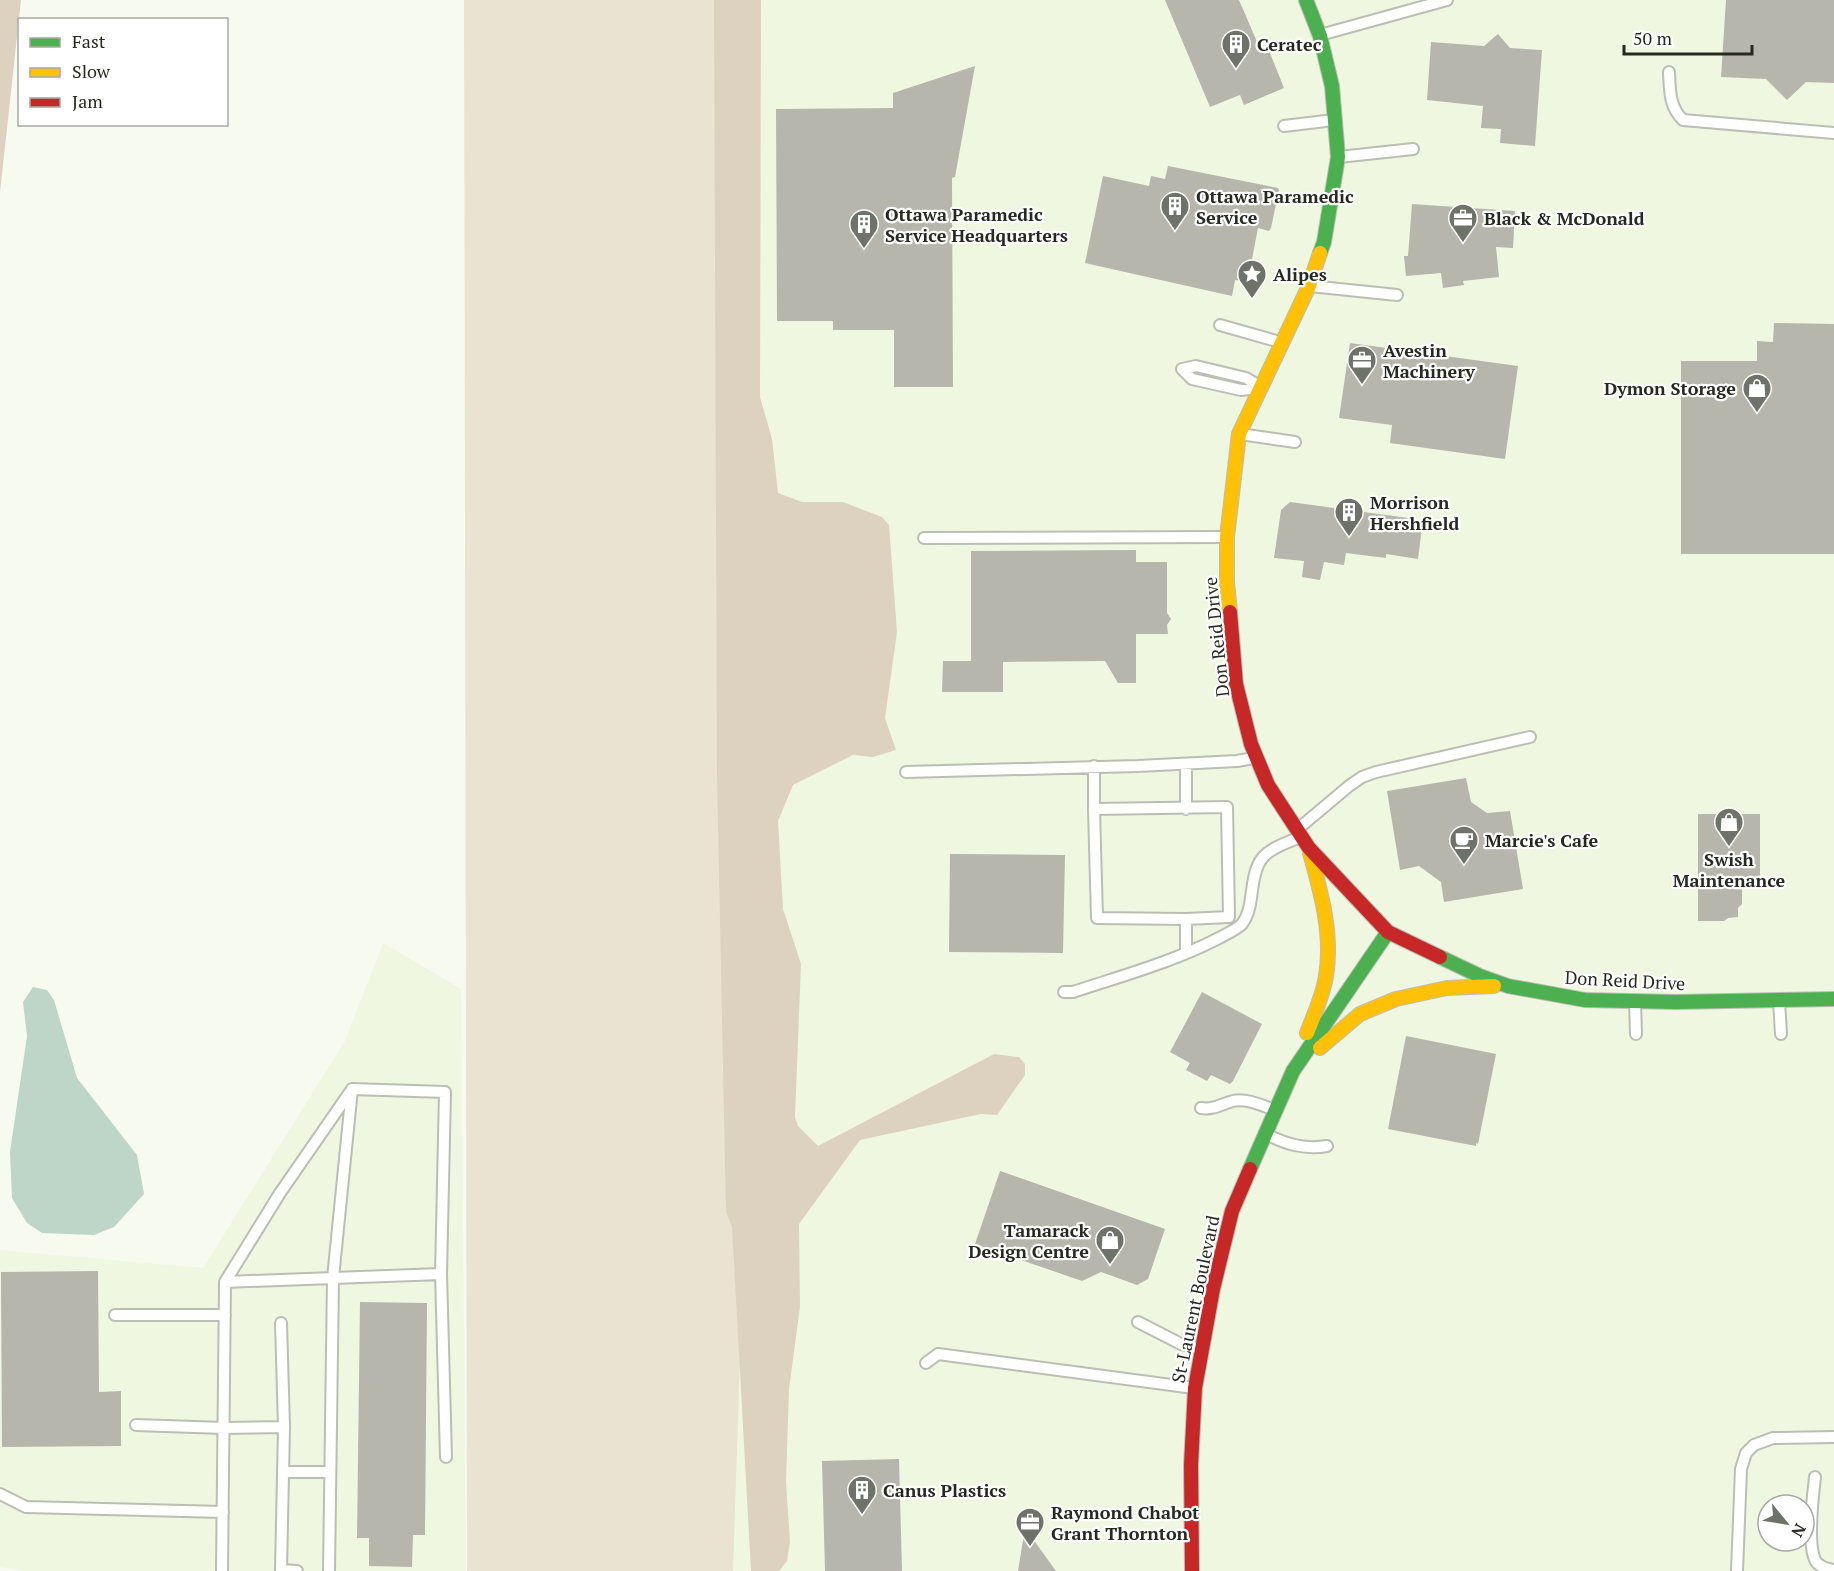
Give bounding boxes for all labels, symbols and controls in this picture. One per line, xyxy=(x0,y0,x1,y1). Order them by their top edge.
legend xyxy=(18,18,228,126)
scale bar xyxy=(1624,18,1752,56)
text: 50 m xyxy=(1633,26,1673,50)
building icon: Ceratec xyxy=(1220,28,1252,70)
text: Fast xyxy=(72,29,106,53)
place label: Ceratec xyxy=(1257,32,1322,56)
text: Slow xyxy=(72,59,111,83)
text: Jam xyxy=(72,89,103,113)
place label: Ottawa Paramedic Service xyxy=(1196,184,1354,229)
building icon: Ottawa Paramedic Service xyxy=(1159,190,1191,232)
place label: Ottawa Paramedic Service Headquarters xyxy=(885,202,1068,247)
office icon: Black & McDonald xyxy=(1447,202,1479,244)
place label: Black & McDonald xyxy=(1484,206,1645,230)
building icon: Ottawa Paramedic Service Headquarters xyxy=(848,208,880,250)
place icon: Alipes xyxy=(1236,258,1268,300)
place label: Alipes xyxy=(1273,262,1327,286)
place label: Avestin Machinery xyxy=(1383,338,1475,383)
office icon: Avestin Machinery xyxy=(1346,344,1378,386)
shop icon: Dymon Storage xyxy=(1741,372,1773,414)
place label: Dymon Storage xyxy=(1604,376,1736,400)
place label: Morrison Hershfield xyxy=(1370,490,1459,535)
building icon: Morrison Hershfield xyxy=(1333,496,1365,538)
street label: Don Reid Drive xyxy=(1198,576,1234,698)
shop icon: Swish Maintenance xyxy=(1713,806,1745,848)
cafe icon: Marcie's Cafe xyxy=(1448,824,1480,866)
place label: Marcie's Cafe xyxy=(1485,828,1598,852)
place label: Swish Maintenance xyxy=(1673,847,1786,892)
street label: Don Reid Drive xyxy=(1564,965,1686,995)
street label: St-Laurent Boulevard xyxy=(1165,1213,1225,1385)
place label: Tamarack Design Centre xyxy=(968,1218,1090,1263)
shop icon: Tamarack Design Centre xyxy=(1094,1224,1126,1266)
building icon: Canus Plastics xyxy=(846,1474,878,1516)
place label: Canus Plastics xyxy=(883,1478,1006,1502)
north arrow xyxy=(1756,1493,1816,1553)
place label: Raymond Chabot Grant Thornton xyxy=(1051,1500,1199,1545)
office icon: Raymond Chabot Grant Thornton xyxy=(1014,1506,1046,1548)
text: N xyxy=(1786,1520,1812,1541)

